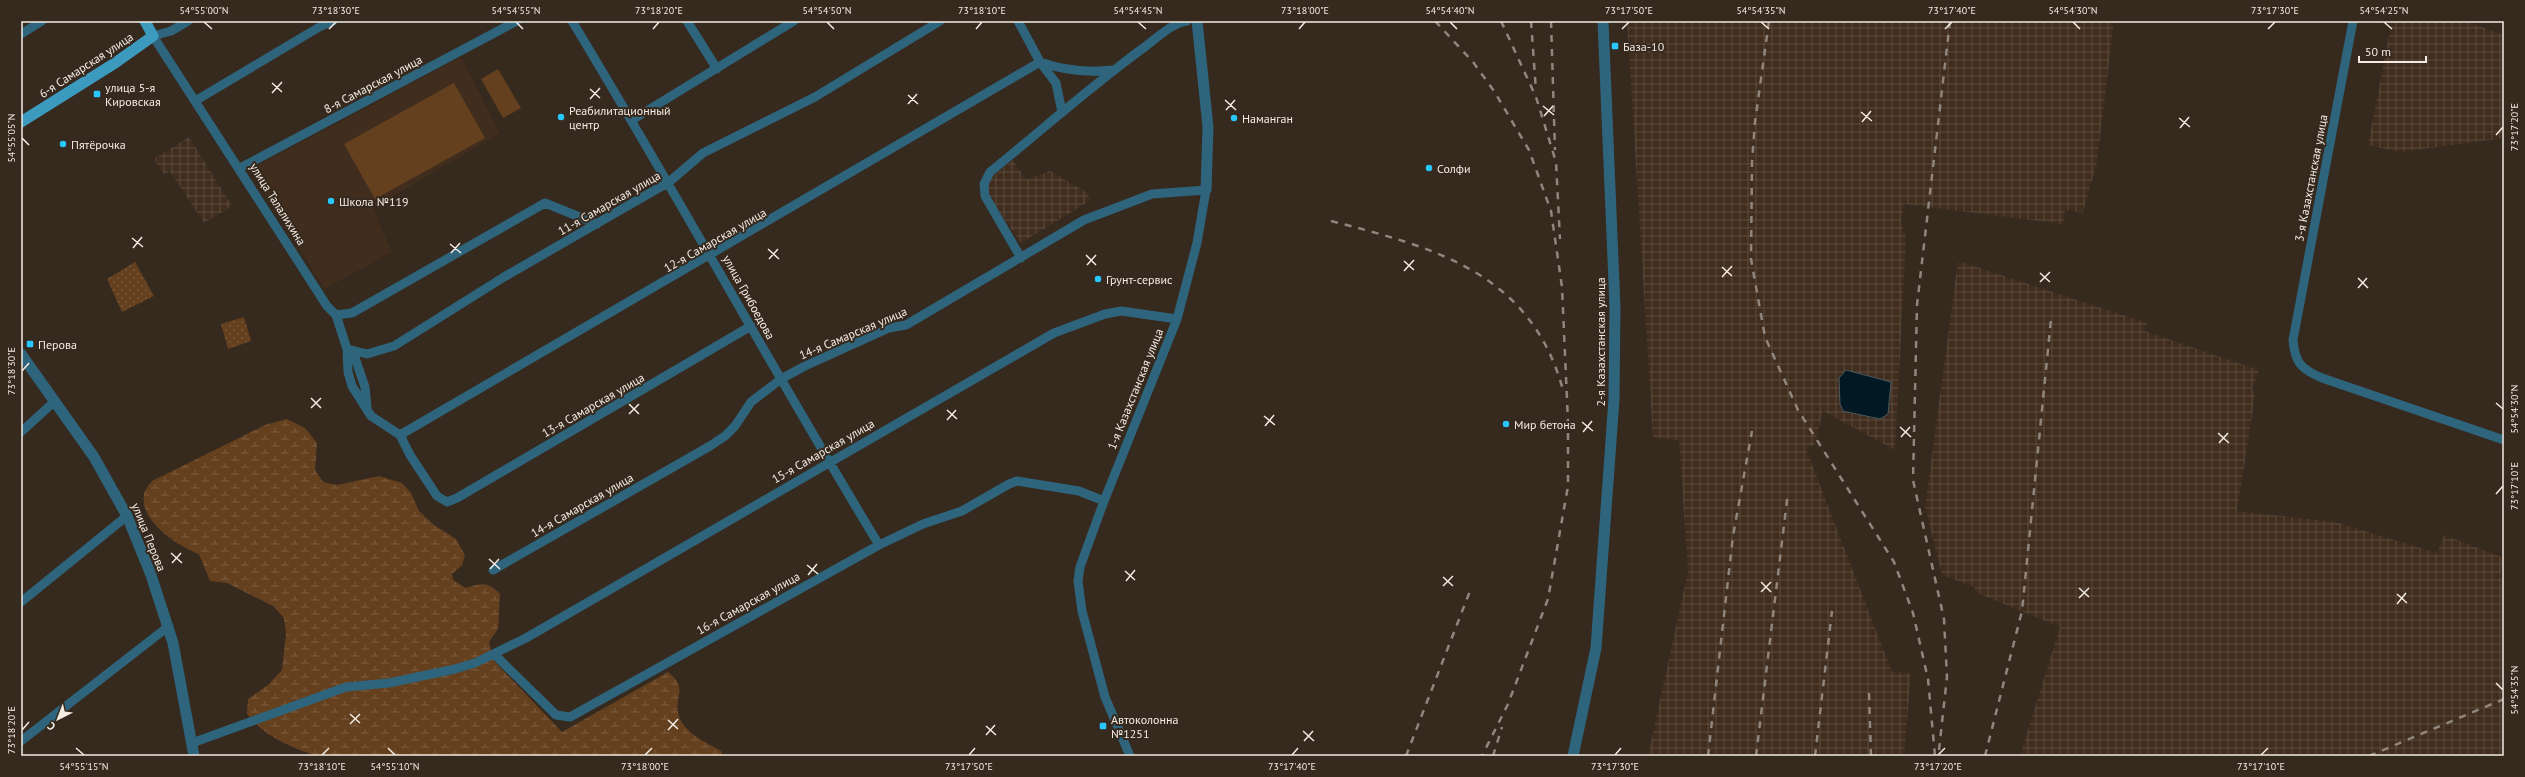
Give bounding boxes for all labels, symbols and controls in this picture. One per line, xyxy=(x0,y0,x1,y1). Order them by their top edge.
text: 54°55'00"N xyxy=(179,4,229,17)
text: 73°18'30"E xyxy=(312,4,360,17)
text: 54°54'55"N xyxy=(491,4,541,17)
text: 73°18'20"E xyxy=(635,4,683,17)
text: 54°54'50"N xyxy=(802,4,852,17)
text: 73°18'10"E xyxy=(958,4,1006,17)
text: 54°54'45"N xyxy=(1113,4,1163,17)
text: 73°18'00"E xyxy=(1281,4,1329,17)
text: 54°54'40"N xyxy=(1425,4,1475,17)
text: 73°17'50"E xyxy=(1605,4,1653,17)
text: 54°54'35"N xyxy=(1736,4,1786,17)
text: 73°17'40"E xyxy=(1928,4,1976,17)
text: 54°54'30"N xyxy=(2048,4,2098,17)
text: 73°17'30"E xyxy=(2251,4,2299,17)
text: 54°54'25"N xyxy=(2359,4,2409,17)
street label: 6-я Самарская улица xyxy=(36,29,136,101)
scale bar xyxy=(2359,38,2426,64)
place label: База-10 xyxy=(1623,39,1665,54)
marker: База-10 xyxy=(1610,41,1620,51)
text: 50 m xyxy=(2365,44,2391,59)
street label: 8-я Самарская улица xyxy=(321,52,425,116)
place label: улица 5-я Кировская xyxy=(105,80,161,109)
marker: улица 5-я Кировская xyxy=(92,89,102,99)
place label: Реабилитационный центр xyxy=(569,103,671,132)
text: 73°17'20"E xyxy=(2508,103,2521,151)
place label: Наманган xyxy=(1242,111,1293,126)
marker: Реабилитационный центр xyxy=(556,112,566,122)
text: 54°55'05"N xyxy=(5,113,18,163)
marker: Наманган xyxy=(1229,113,1239,123)
street label: 3-я Казахстанская улица xyxy=(2291,113,2331,243)
place label: Пятёрочка xyxy=(71,137,126,152)
marker: Пятёрочка xyxy=(58,139,68,149)
street label: улица Талалихина xyxy=(247,160,309,248)
place label: Солфи xyxy=(1437,161,1471,176)
marker: Солфи xyxy=(1424,163,1434,173)
street label: 11-я Самарская улица xyxy=(555,168,663,238)
place label: Школа №119 xyxy=(339,194,409,209)
marker: Школа №119 xyxy=(326,196,336,206)
street label: 12-я Самарская улица xyxy=(661,205,769,275)
street label: улица Грибоедова xyxy=(720,252,778,342)
place label: Грунт-сервис xyxy=(1106,272,1173,287)
marker: Грунт-сервис xyxy=(1093,274,1103,284)
street label: 2-я Казахстанская улица xyxy=(1593,277,1608,407)
street label: 14-я Самарская улица xyxy=(797,303,909,363)
street label: 1-я Казахстанская улица xyxy=(1104,326,1166,452)
place label: Перова xyxy=(38,337,77,352)
marker: Перова xyxy=(25,339,35,349)
text: 73°18'30"E xyxy=(5,347,18,395)
street label: 13-я Самарская улица xyxy=(539,370,647,440)
text: 54°54'30"N xyxy=(2508,384,2521,434)
street label: 15-я Самарская улица xyxy=(769,416,877,486)
place label: Мир бетона xyxy=(1514,417,1576,432)
marker: Мир бетона xyxy=(1501,419,1511,429)
text: 73°17'10"E xyxy=(2508,462,2521,510)
street label: 14-я Самарская улица xyxy=(528,470,636,540)
street label: улица Перова xyxy=(128,501,170,574)
street label: 16-я Самарская улица xyxy=(694,568,802,638)
text: 54°54'35"N xyxy=(2508,665,2521,715)
north arrow xyxy=(38,699,78,739)
text: 73°18'20"E xyxy=(5,706,18,754)
place label: Автоколонна №1251 xyxy=(1111,712,1178,741)
text: С xyxy=(44,719,58,734)
marker: Автоколонна №1251 xyxy=(1098,721,1108,731)
text: 54°55'15"N xyxy=(59,760,109,773)
text: 73°18'10"E xyxy=(298,760,346,773)
text: 54°55'10"N xyxy=(370,760,420,773)
text: 73°18'00"E xyxy=(621,760,669,773)
text: 73°17'50"E xyxy=(945,760,993,773)
text: 73°17'40"E xyxy=(1268,760,1316,773)
text: 73°17'30"E xyxy=(1591,760,1639,773)
text: 73°17'20"E xyxy=(1914,760,1962,773)
text: 73°17'10"E xyxy=(2237,760,2285,773)

